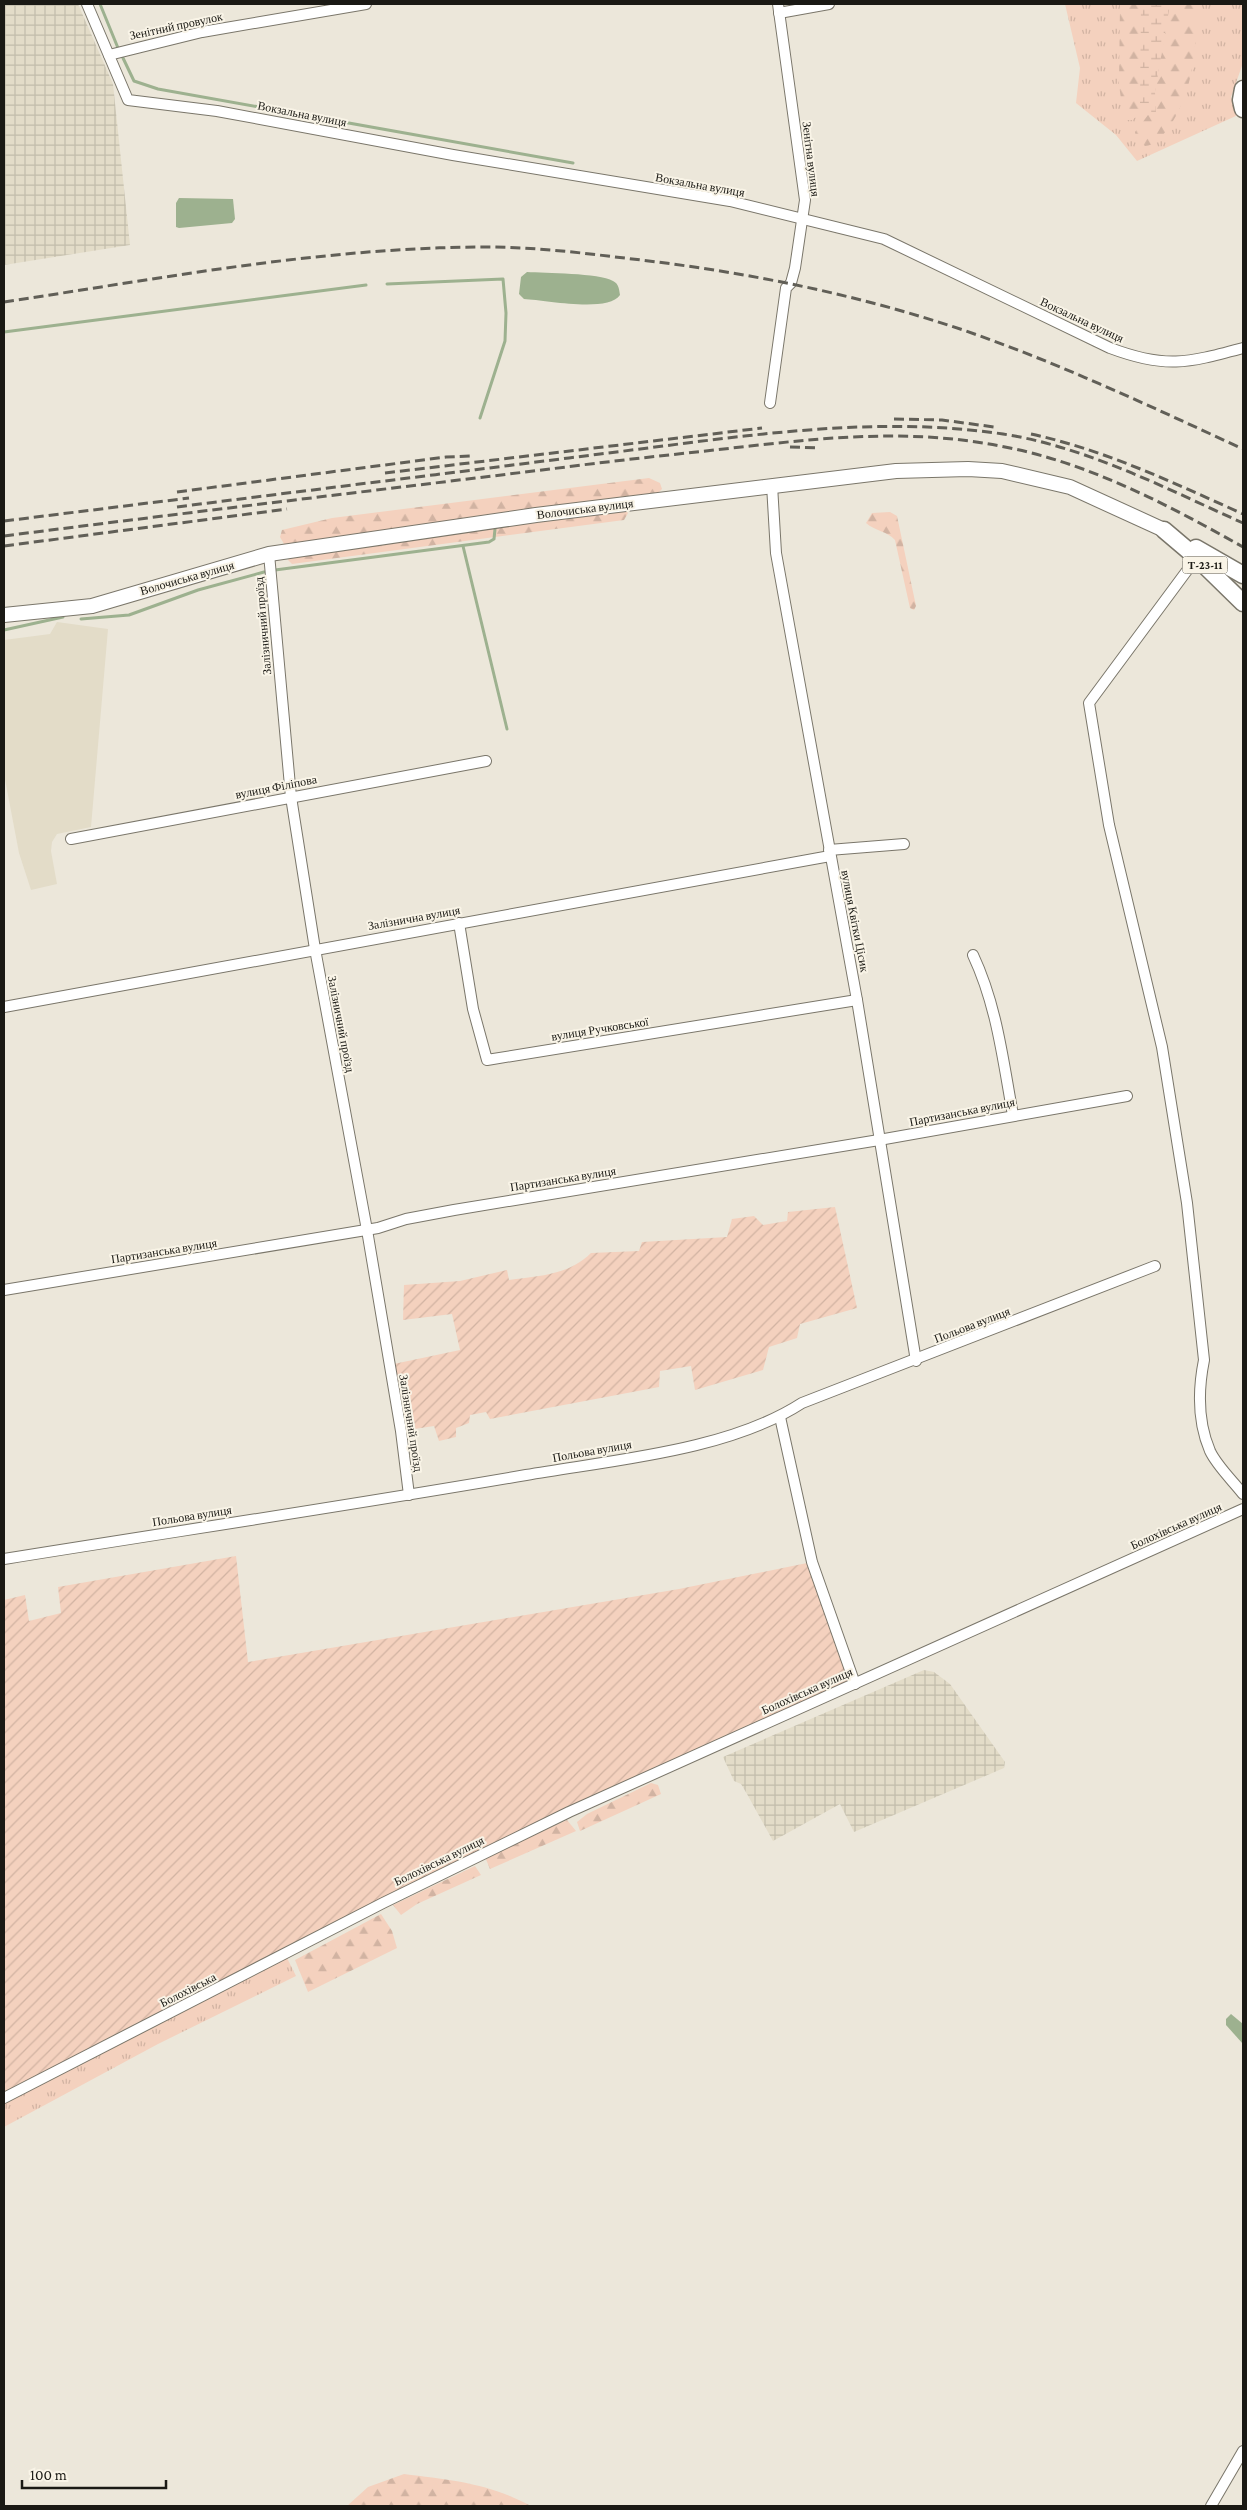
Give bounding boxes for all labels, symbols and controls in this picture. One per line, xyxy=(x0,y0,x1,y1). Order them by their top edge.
street label: Зенітний провулок xyxy=(128,9,224,43)
street label: Вокзальна вулиця xyxy=(256,99,348,130)
street label: Зенітна вулиця xyxy=(799,121,823,198)
street label: Вокзальна вулиця xyxy=(654,170,746,200)
street label: Вокзальна вулиця xyxy=(1038,295,1126,346)
street label: Волочиська вулиця xyxy=(536,496,635,522)
road number: Т-23-11 xyxy=(1182,556,1228,574)
street label: Волочиська вулиця xyxy=(138,558,236,598)
street label: Залізничний проїзд xyxy=(252,576,274,676)
street label: вулиця Філіпова xyxy=(234,772,319,802)
street label: вулиця Квітки Цісик xyxy=(838,869,872,973)
street label: Залізнична вулиця xyxy=(367,903,462,933)
street label: Залізничний проїзд xyxy=(325,974,357,1074)
street label: вулиця Ручковської xyxy=(550,1014,650,1044)
street label: Партизанська вулиця xyxy=(908,1095,1016,1129)
street label: Партизанська вулиця xyxy=(509,1164,617,1194)
street label: Партизанська вулиця xyxy=(110,1236,218,1266)
street label: Польова вулиця xyxy=(932,1304,1012,1346)
street label: Залізничний проїзд xyxy=(396,1373,426,1473)
street label: Польова вулиця xyxy=(551,1437,633,1465)
street label: Болохівська вулиця xyxy=(1128,1499,1224,1552)
street label: Польова вулиця xyxy=(151,1503,233,1529)
street label: Болохівська вулиця xyxy=(759,1664,855,1717)
street label: Болохівська вулиця xyxy=(392,1833,487,1889)
street label: Болохівська xyxy=(158,1970,219,2010)
scale bar xyxy=(22,2458,166,2490)
text: 100 m xyxy=(30,2467,67,2483)

